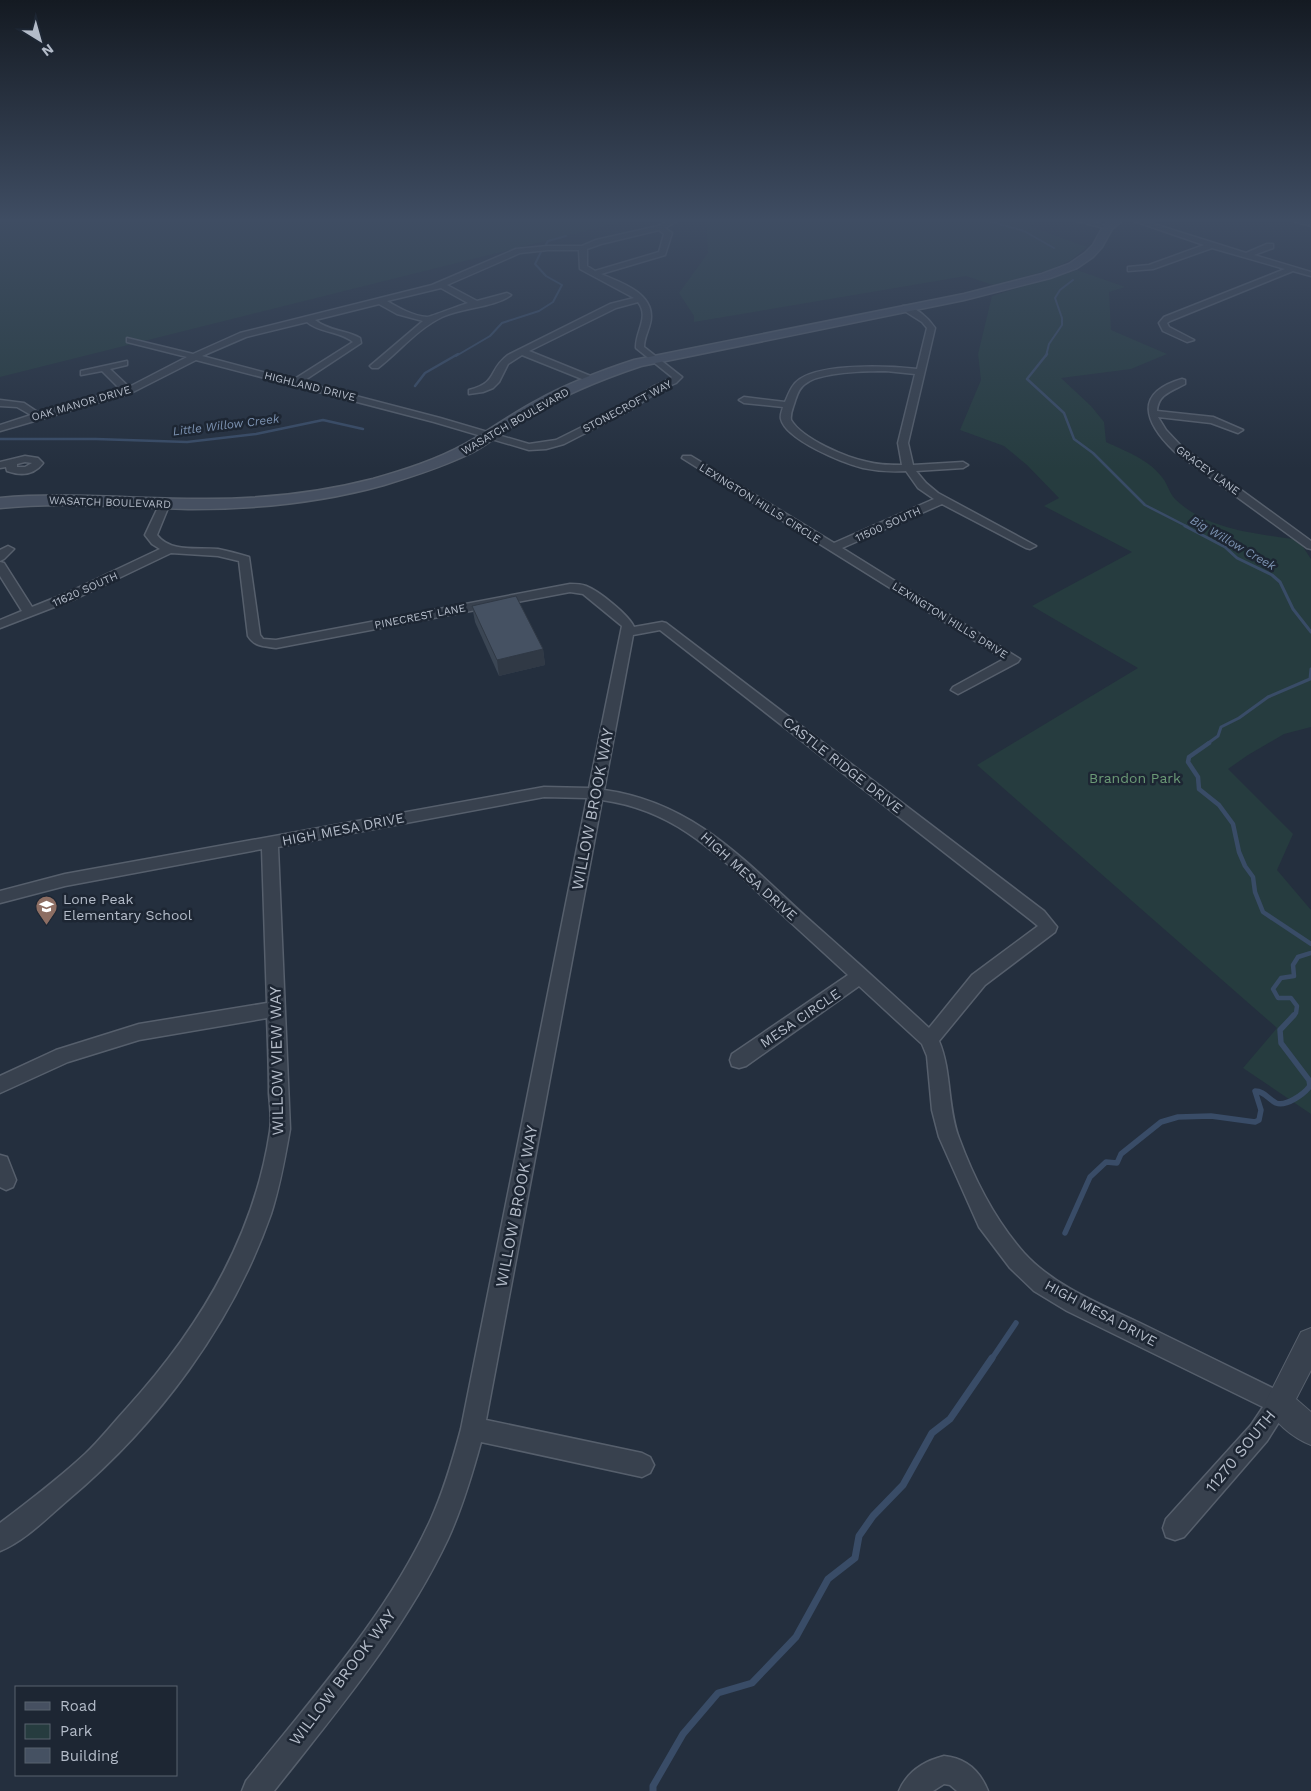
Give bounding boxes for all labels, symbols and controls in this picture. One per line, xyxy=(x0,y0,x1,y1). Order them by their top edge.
north arrow xyxy=(15,15,65,65)
text: N xyxy=(39,41,57,60)
street label: HIGHLAND DRIVE xyxy=(263,369,357,404)
street label: STONECROFT WAY xyxy=(581,377,675,435)
street label: OAK MANOR DRIVE xyxy=(30,383,132,424)
street label: WASATCH BOULEVARD xyxy=(459,385,571,458)
water label: Little Willow Creek xyxy=(172,411,281,438)
street label: GRACEY LANE xyxy=(1173,443,1242,498)
street label: LEXINGTON HILLS CIRCLE xyxy=(697,461,823,546)
street label: WASATCH BOULEVARD xyxy=(49,494,171,511)
street label: 11500 SOUTH xyxy=(853,504,923,545)
water label: Big Willow Creek xyxy=(1188,513,1279,573)
street label: 11620 SOUTH xyxy=(51,569,120,610)
street label: LEXINGTON HILLS DRIVE xyxy=(890,579,1010,661)
street label: PINECREST LANE xyxy=(373,601,467,632)
street label: CASTLE RIDGE DRIVE xyxy=(780,714,906,817)
street label: WILLOW BROOK WAY xyxy=(567,726,618,892)
park label: Brandon Park xyxy=(1089,770,1181,786)
street label: HIGH MESA DRIVE xyxy=(280,809,406,849)
street label: HIGH MESA DRIVE xyxy=(697,828,801,924)
place label: Lone Peak Elementary School xyxy=(63,891,193,923)
school or university icon: Lone Peak Elementary School xyxy=(35,895,59,926)
street label: MESA CIRCLE xyxy=(757,985,843,1051)
street label: WILLOW VIEW WAY xyxy=(266,986,287,1136)
street label: WILLOW BROOK WAY xyxy=(491,1123,542,1289)
street label: HIGH MESA DRIVE xyxy=(1042,1277,1160,1349)
street label: 11270 SOUTH xyxy=(1201,1406,1279,1496)
street label: WILLOW BROOK WAY xyxy=(285,1606,400,1749)
legend xyxy=(15,1686,178,1776)
text: Road xyxy=(60,1697,97,1715)
text: Park xyxy=(60,1722,93,1740)
text: Building xyxy=(60,1747,118,1765)

